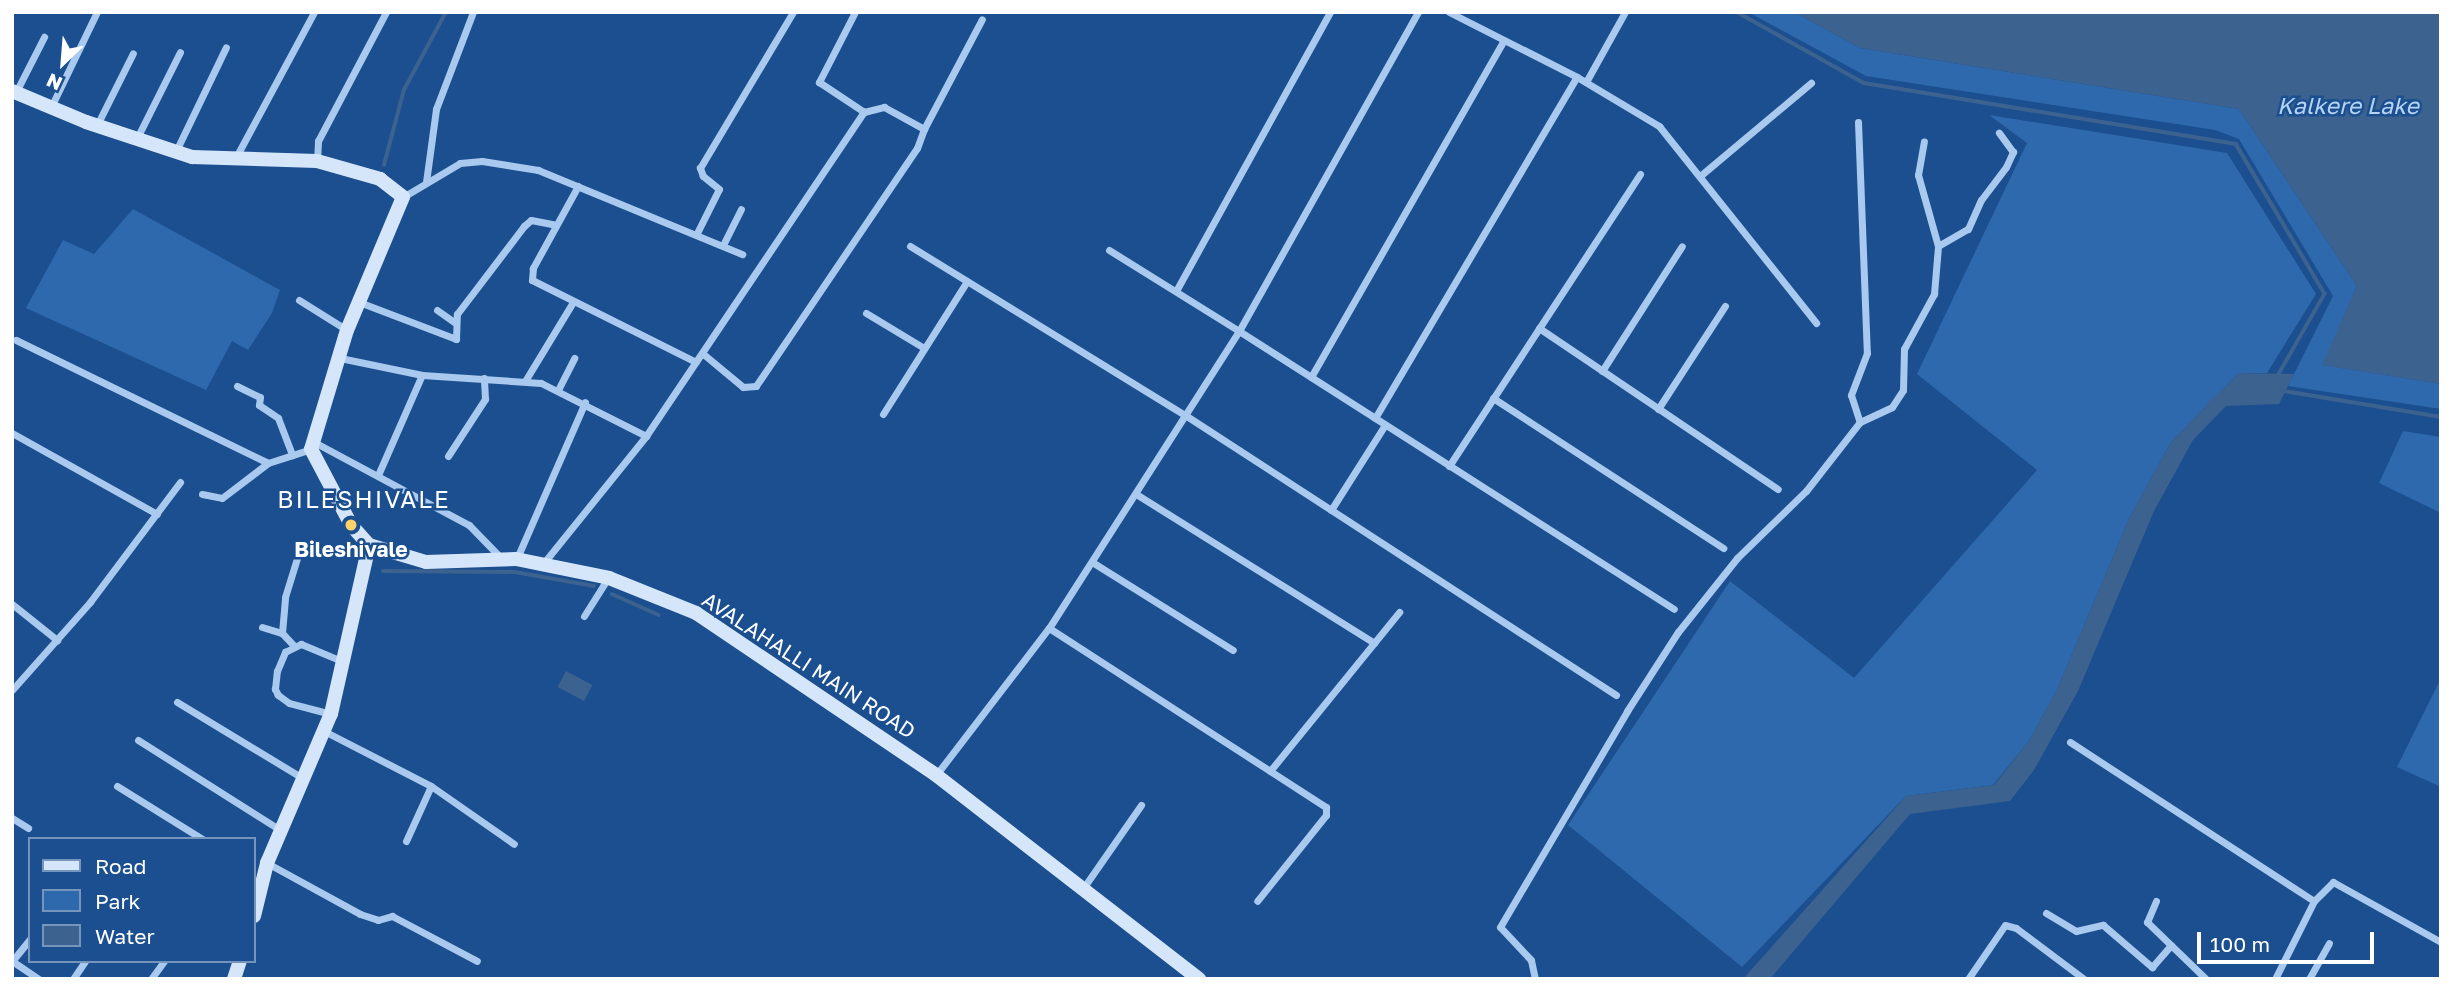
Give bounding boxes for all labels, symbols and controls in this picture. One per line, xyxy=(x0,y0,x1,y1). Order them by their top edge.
north arrow xyxy=(28,28,98,98)
text: N xyxy=(43,69,65,96)
water label: Kalkere Lake xyxy=(2277,91,2419,119)
district label: BILESHIVALE xyxy=(279,485,449,513)
marker: Bileshivale xyxy=(343,517,359,533)
place label: Bileshivale xyxy=(294,536,408,562)
street label: AVALAHALLI MAIN ROAD xyxy=(698,587,920,743)
legend xyxy=(28,837,256,963)
text: Road xyxy=(95,853,146,879)
text: Park xyxy=(95,888,140,914)
scale bar xyxy=(2201,918,2378,962)
text: Water xyxy=(95,923,155,949)
text: 100 m xyxy=(2210,931,2270,957)

